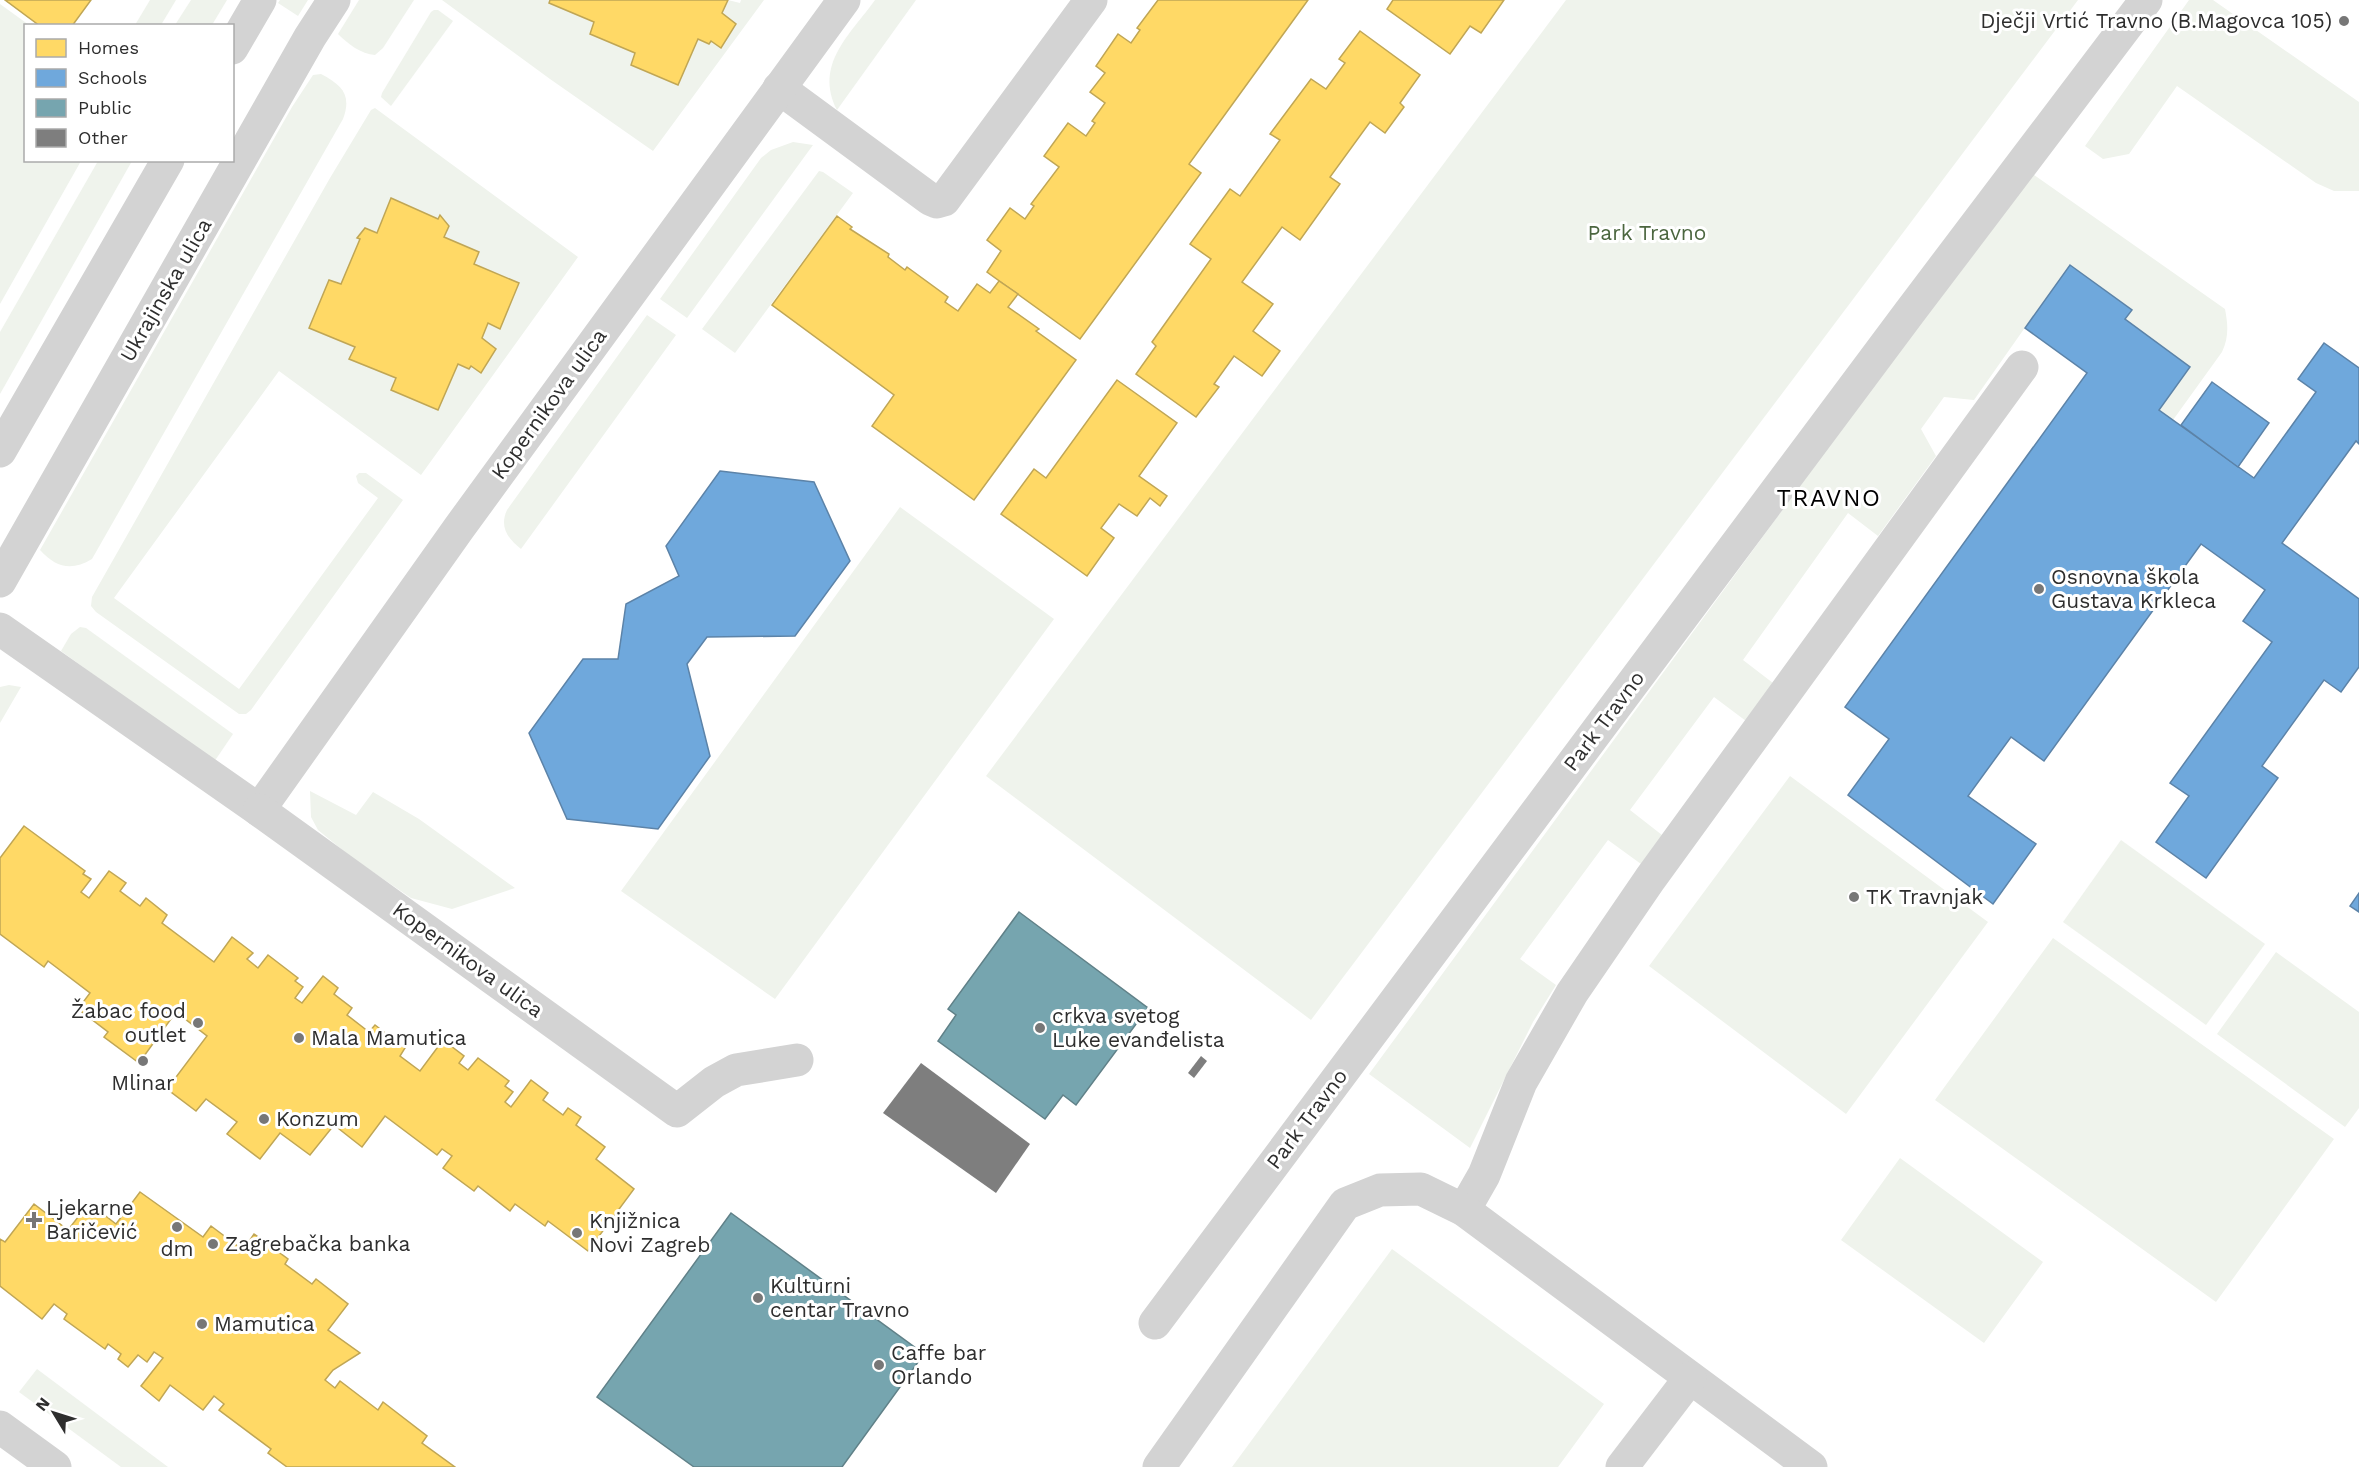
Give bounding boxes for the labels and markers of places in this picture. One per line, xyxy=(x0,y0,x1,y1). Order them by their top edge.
place label: Dječji Vrtić Travno (B.Magovca 105) xyxy=(1980,8,2332,33)
marker: Dječji Vrtić Travno (B.Magovca 105) xyxy=(2337,14,2351,28)
place label: Osnovna škola Gustava Krkleca xyxy=(2051,564,2216,613)
marker: Osnovna škola Gustava Krkleca xyxy=(2032,582,2046,596)
place label: TK Travnjak xyxy=(1866,884,1983,909)
marker: TK Travnjak xyxy=(1847,890,1861,904)
place label: Žabac food outlet xyxy=(71,998,186,1047)
place label: crkva svetog Luke evanđelista xyxy=(1052,1003,1225,1052)
marker: Žabac food outlet xyxy=(191,1016,205,1030)
marker: crkva svetog Luke evanđelista xyxy=(1033,1021,1047,1035)
place label: Mala Mamutica xyxy=(311,1025,466,1050)
marker: Mala Mamutica xyxy=(292,1031,306,1045)
marker: Mlinar xyxy=(136,1054,150,1068)
place label: Mlinar xyxy=(111,1070,175,1095)
place label: Konzum xyxy=(276,1106,359,1131)
marker: Konzum xyxy=(257,1112,271,1126)
place label: Ljekarne Baričević xyxy=(46,1195,138,1244)
place label: Knjižnica Novi Zagreb xyxy=(589,1208,710,1257)
marker: Ljekarne Baričević xyxy=(27,1213,41,1227)
marker: dm xyxy=(170,1220,184,1234)
marker: Knjižnica Novi Zagreb xyxy=(570,1226,584,1240)
place label: Zagrebačka banka xyxy=(225,1231,410,1256)
place label: dm xyxy=(160,1236,194,1261)
marker: Zagrebačka banka xyxy=(206,1237,220,1251)
place label: Kulturni centar Travno xyxy=(770,1273,910,1322)
marker: Kulturni centar Travno xyxy=(751,1291,765,1305)
place label: Mamutica xyxy=(214,1311,315,1336)
marker: Mamutica xyxy=(195,1317,209,1331)
place label: Caffe bar Orlando xyxy=(891,1340,987,1389)
marker: Caffe bar Orlando xyxy=(872,1358,886,1372)

